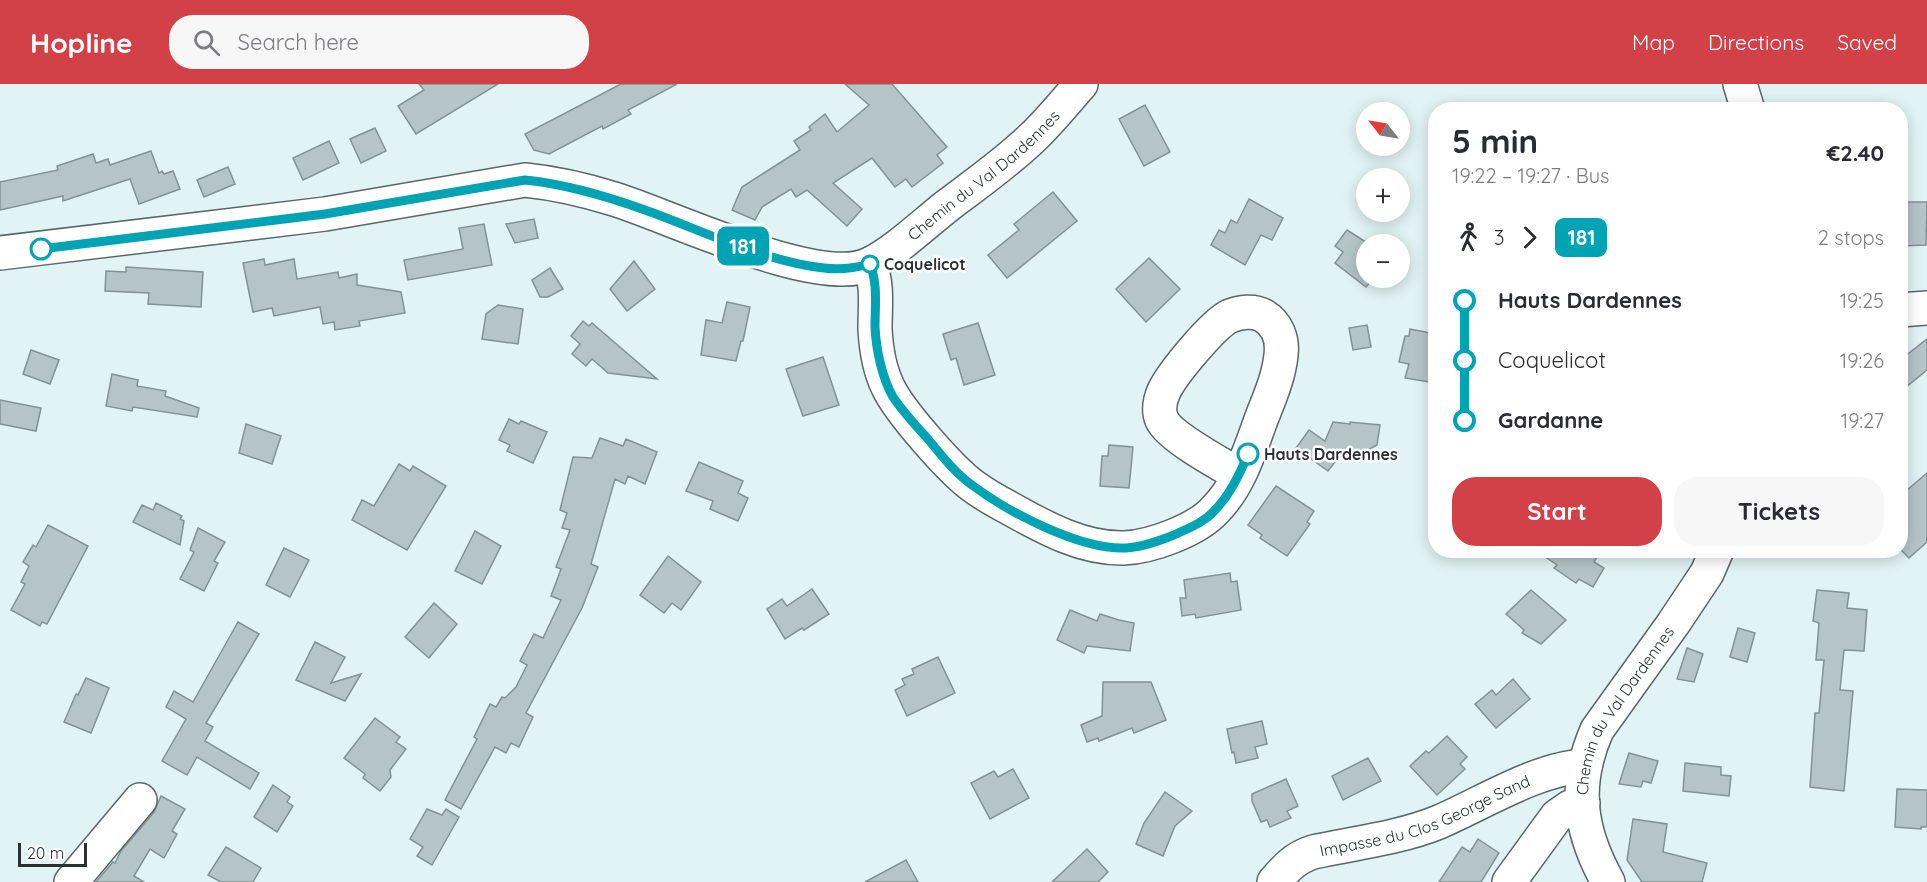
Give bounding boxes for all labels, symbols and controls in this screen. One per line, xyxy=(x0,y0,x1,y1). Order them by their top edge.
search box xyxy=(169,15,589,69)
text: Hopline xyxy=(30,25,133,60)
icon: search xyxy=(190,26,223,59)
text: Search here xyxy=(238,28,359,56)
text: Map xyxy=(1632,29,1675,55)
text: Directions xyxy=(1708,29,1804,55)
text: Saved xyxy=(1837,29,1897,55)
north arrow xyxy=(1356,102,1410,156)
map controls xyxy=(1356,102,1410,288)
street label: Chemin du Val Dardennes xyxy=(903,106,1064,245)
text: 5 min xyxy=(1452,120,1538,161)
text: €2.40 xyxy=(1826,139,1884,167)
text: 19:22 – 19:27 · Bus xyxy=(1452,163,1609,188)
button: + xyxy=(1356,168,1410,222)
icon: walk xyxy=(1452,221,1485,254)
icon: forward xyxy=(1513,221,1546,254)
text: 181 xyxy=(1567,224,1595,250)
text: 3 xyxy=(1494,225,1504,250)
text: 2 stops xyxy=(1818,225,1884,250)
line badge: 181 xyxy=(708,226,777,266)
text: 181 xyxy=(729,233,757,259)
button: − xyxy=(1356,234,1410,288)
unlabelled marker xyxy=(30,238,52,260)
place label: Coquelicot xyxy=(884,254,966,274)
marker: Coquelicot xyxy=(861,255,879,273)
text: Hauts Dardennes xyxy=(1498,286,1682,314)
text: 19:25 xyxy=(1840,288,1884,313)
text: Coquelicot xyxy=(1498,346,1606,374)
text: 19:26 xyxy=(1840,348,1884,373)
text: Gardanne xyxy=(1498,406,1603,434)
text: 19:27 xyxy=(1841,408,1884,433)
marker: Hauts Dardennes xyxy=(1237,443,1259,465)
place label: Hauts Dardennes xyxy=(1264,444,1398,464)
button: Start xyxy=(1452,477,1662,546)
button: Tickets xyxy=(1674,477,1884,546)
street label: Chemin du Val Dardennes xyxy=(1572,622,1678,796)
street label: Impasse du Clos George Sand xyxy=(1318,771,1533,860)
scale bar xyxy=(18,840,87,868)
text: 20 m xyxy=(27,843,64,863)

